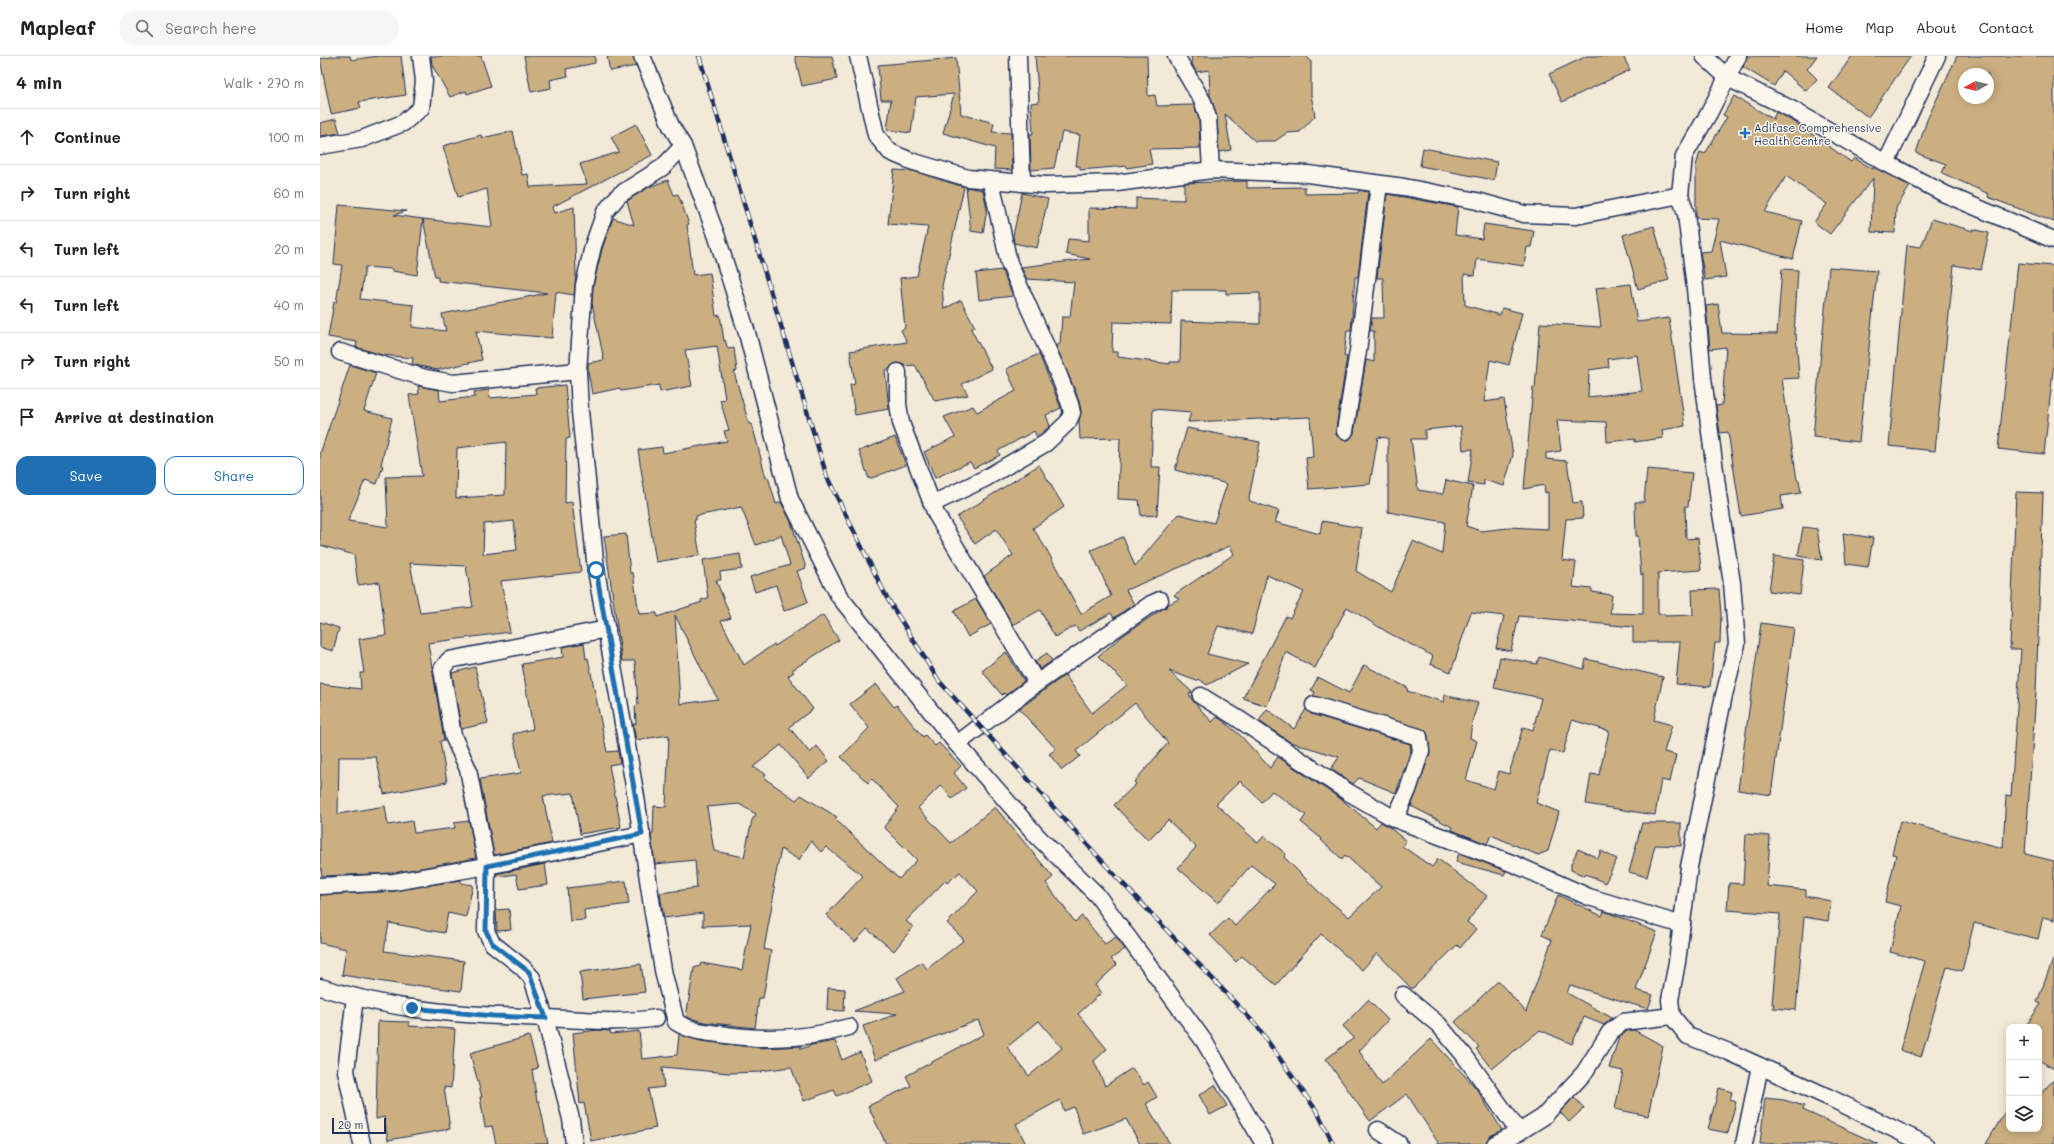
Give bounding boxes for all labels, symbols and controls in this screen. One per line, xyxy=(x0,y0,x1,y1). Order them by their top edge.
search box xyxy=(119,10,399,46)
text: Mapleaf xyxy=(20,15,95,40)
icon: search xyxy=(133,17,155,39)
text: Search here xyxy=(165,18,257,38)
text: Home xyxy=(1805,18,1843,37)
text: Map xyxy=(1865,18,1894,37)
text: About xyxy=(1916,18,1957,37)
text: Contact xyxy=(1979,18,2034,37)
north arrow xyxy=(1958,68,1994,104)
text: 4 min xyxy=(16,71,62,93)
text: Walk · 270 m xyxy=(223,74,304,91)
place label: Adifase Comprehensive Health Centre xyxy=(1754,120,1882,148)
icon: ahead xyxy=(16,126,38,148)
text: Continue xyxy=(54,127,121,147)
marker: Adifase Comprehensive Health Centre xyxy=(1739,127,1751,139)
text: 100 m xyxy=(268,128,304,145)
icon: right xyxy=(16,182,38,204)
text: Turn right xyxy=(54,183,131,203)
text: 60 m xyxy=(274,184,304,201)
icon: left xyxy=(16,238,38,260)
text: Turn left xyxy=(54,239,119,259)
text: 20 m xyxy=(274,240,304,257)
icon: left xyxy=(16,294,38,316)
text: Turn left xyxy=(54,295,119,315)
text: 40 m xyxy=(274,296,304,313)
icon: right xyxy=(16,350,38,372)
text: Turn right xyxy=(54,351,131,371)
text: 50 m xyxy=(274,352,304,369)
icon: arrive xyxy=(16,406,38,428)
text: Arrive at destination xyxy=(54,407,214,427)
button: Save xyxy=(16,456,156,495)
button: Share xyxy=(164,456,304,495)
route start xyxy=(587,561,605,579)
route end xyxy=(403,999,421,1017)
map controls xyxy=(2006,1024,2042,1132)
button: + xyxy=(2006,1024,2042,1060)
button: − xyxy=(2006,1060,2042,1096)
button: layers xyxy=(2006,1096,2042,1132)
scale bar xyxy=(332,1116,386,1135)
text: 20 m xyxy=(338,1117,363,1132)

